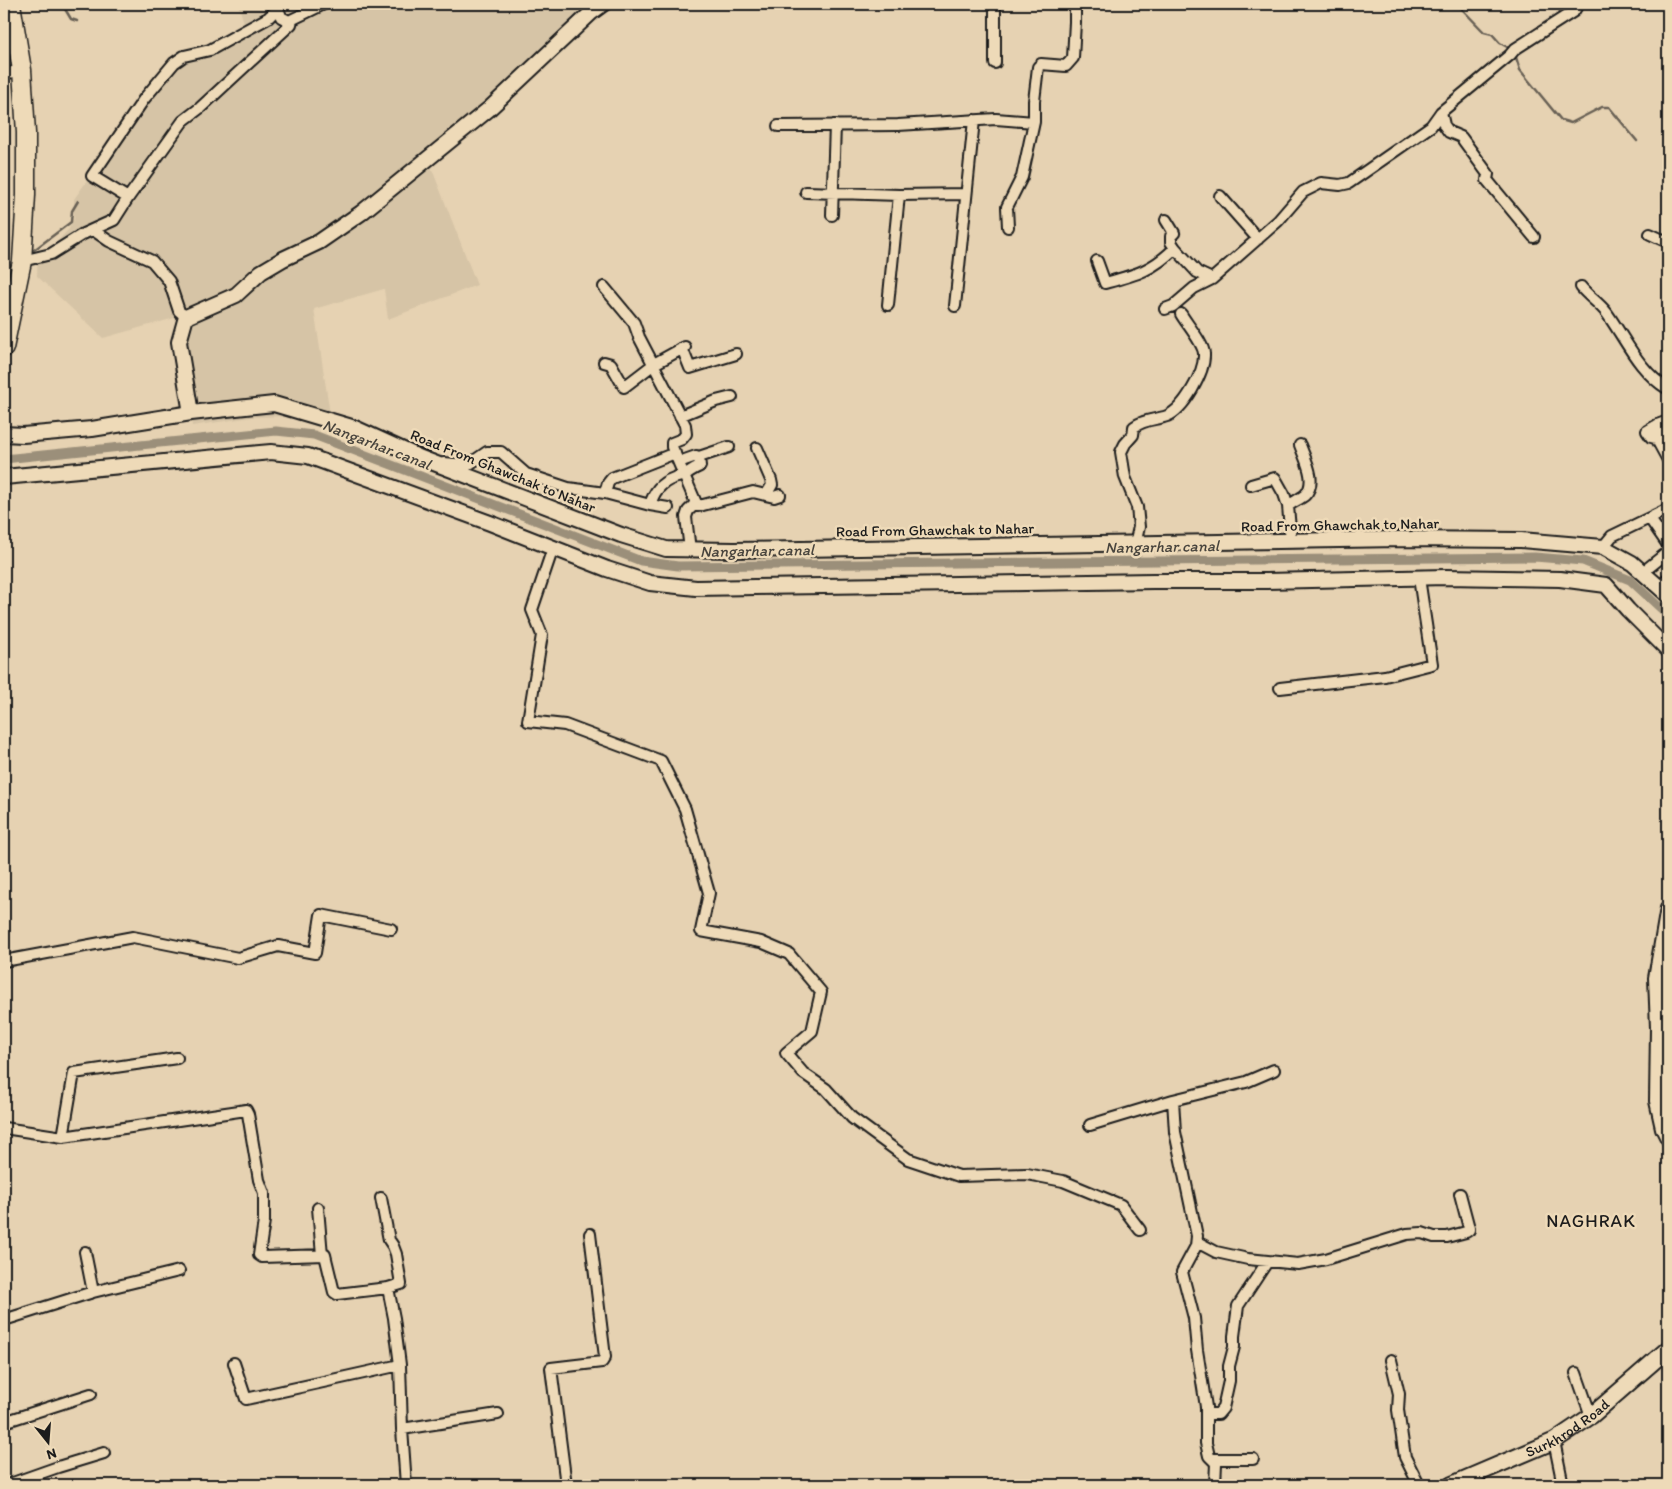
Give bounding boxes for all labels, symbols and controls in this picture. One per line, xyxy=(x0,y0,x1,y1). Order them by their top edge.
water label: Nangarhar canal xyxy=(320,415,435,474)
street label: Road From Ghawchak to Nahar xyxy=(408,425,599,517)
street label: Road From Ghawchak to Nahar xyxy=(1241,514,1440,536)
street label: Road From Ghawchak to Nahar xyxy=(836,519,1035,541)
water label: Nangarhar canal xyxy=(1105,536,1221,557)
water label: Nangarhar canal xyxy=(700,540,816,561)
district label: NAGHRAK xyxy=(1546,1210,1636,1232)
street label: Surkhrod Road xyxy=(1523,1395,1613,1461)
north arrow xyxy=(22,1416,72,1466)
text: N xyxy=(45,1444,59,1463)

